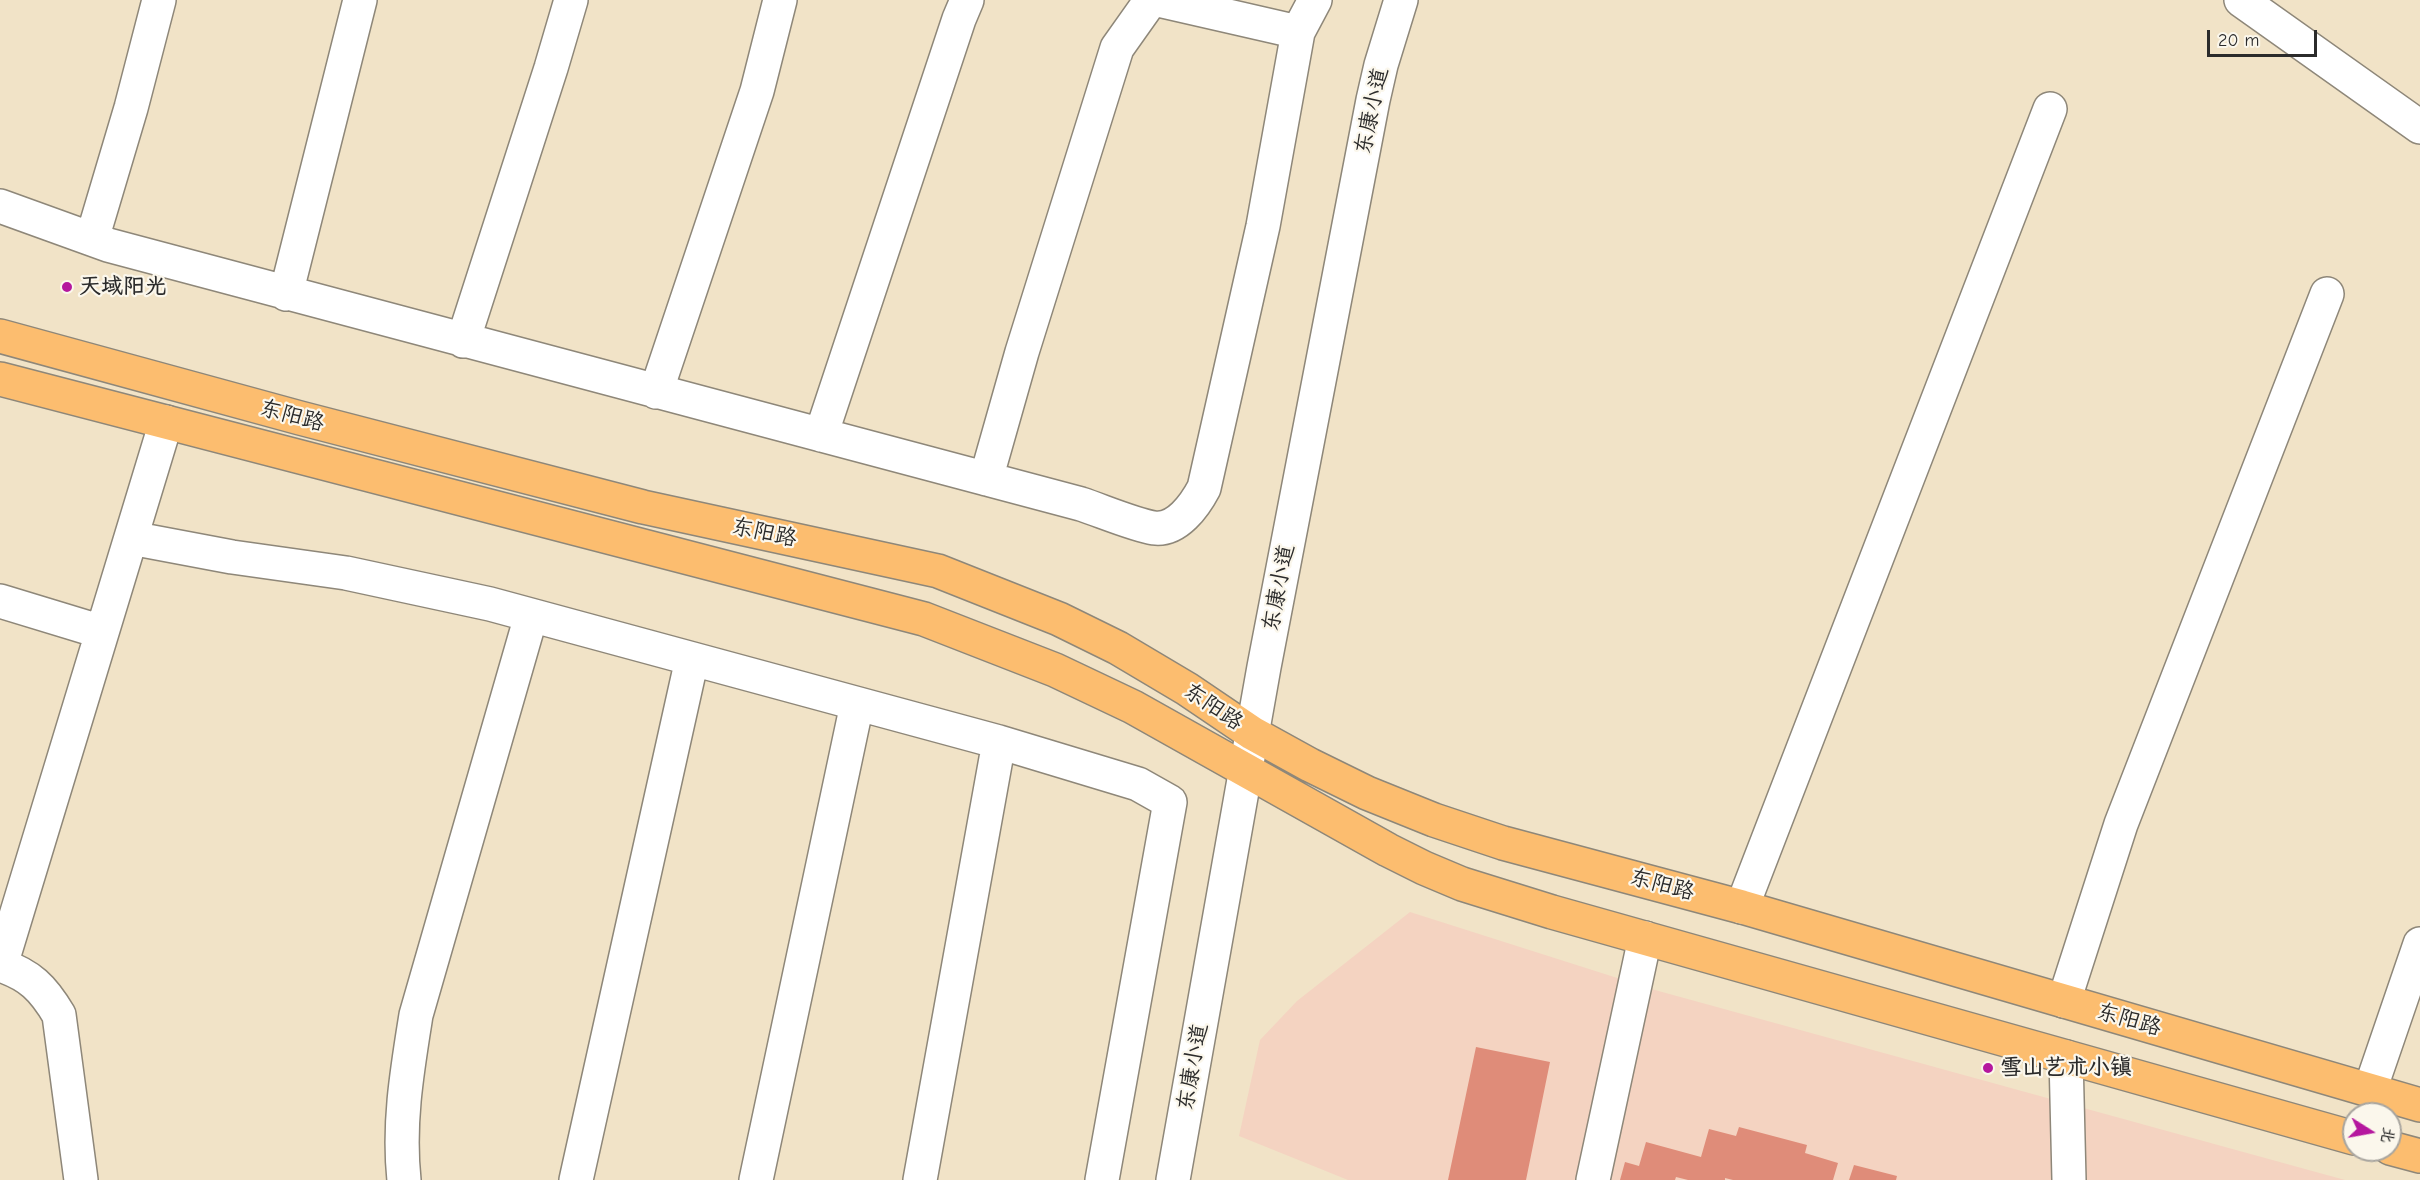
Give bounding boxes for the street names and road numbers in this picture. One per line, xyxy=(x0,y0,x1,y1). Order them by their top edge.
street label: 东康小道 xyxy=(1350,65,1394,157)
street label: 东阳路 xyxy=(257,395,327,437)
street label: 东阳路 xyxy=(729,513,799,553)
street label: 东康小道 xyxy=(1258,542,1300,634)
street label: 东阳路 xyxy=(1178,678,1248,736)
street label: 东阳路 xyxy=(1627,864,1697,906)
street label: 东阳路 xyxy=(2094,998,2164,1042)
street label: 东康小道 xyxy=(1172,1021,1214,1113)

